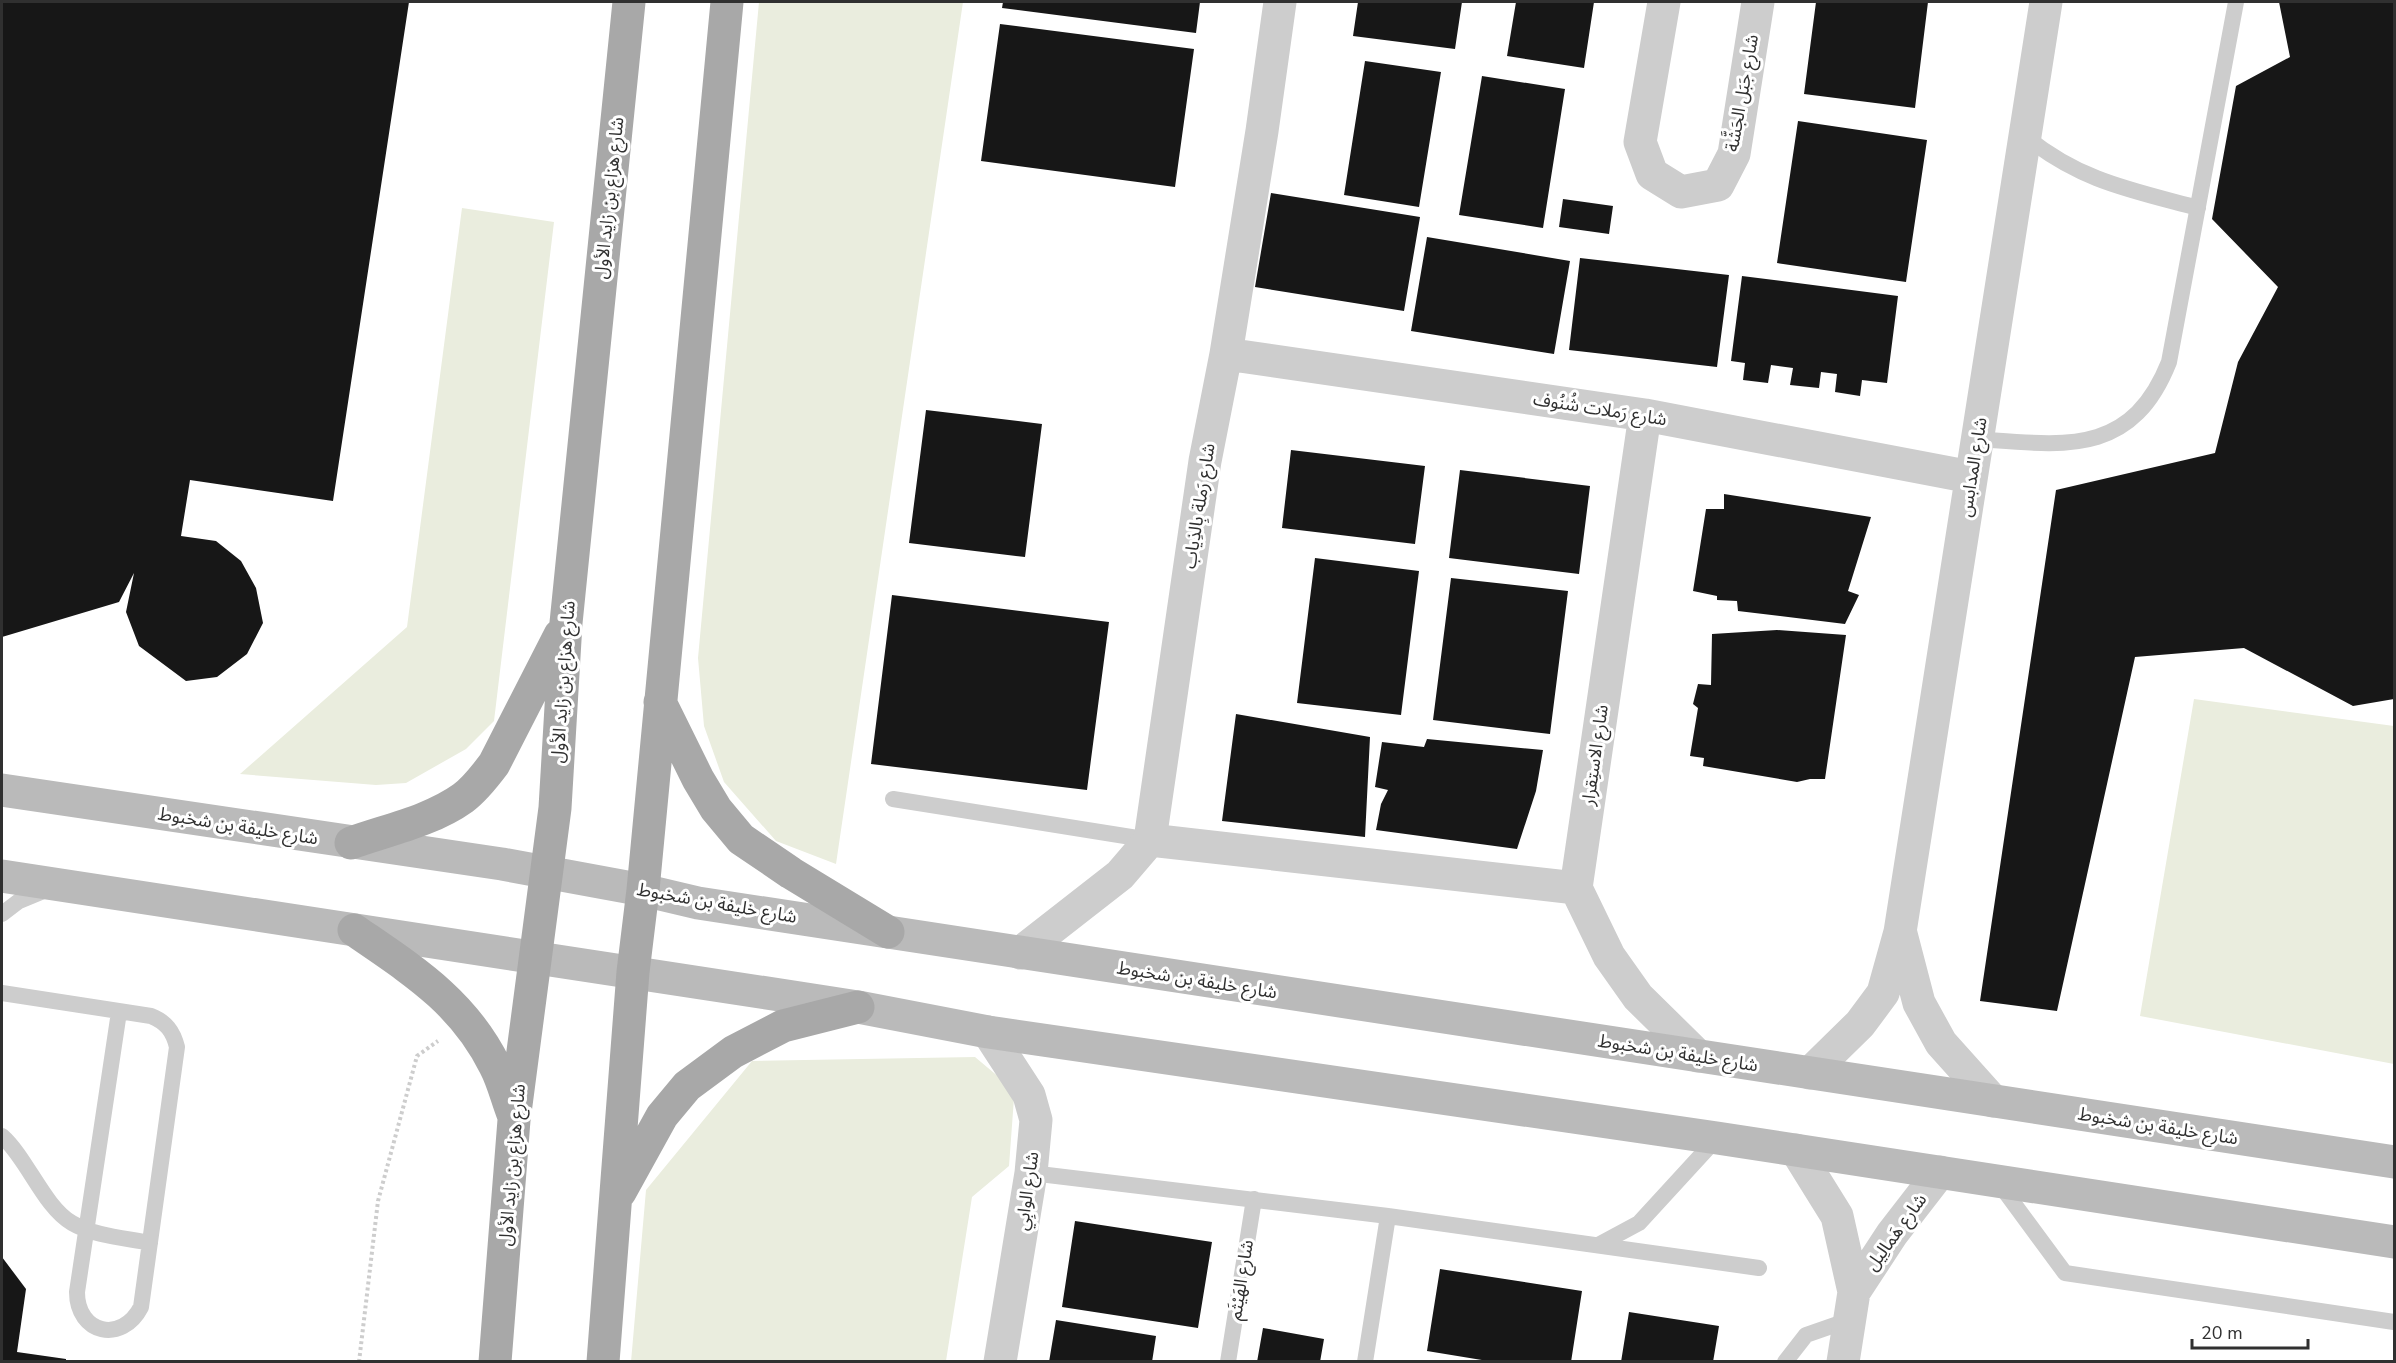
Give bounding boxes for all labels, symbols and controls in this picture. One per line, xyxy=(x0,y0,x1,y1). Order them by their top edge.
street label: شارع جَبَل الجَشَّة xyxy=(1717,32,1766,154)
street label: شارع هزاع بن زايد الأول xyxy=(589,116,631,280)
street label: شارع رَملات شُنُوف xyxy=(1531,386,1669,433)
street label: شارع المدابس xyxy=(1953,415,1995,519)
street label: شارع رَملة بِالذِياب xyxy=(1177,442,1223,571)
street label: شارع هزاع بن زايد الأول xyxy=(545,600,583,764)
street label: شارع الاستِقرار xyxy=(1576,703,1616,808)
street label: شارع خليفة بن شخبوط xyxy=(156,801,320,852)
street label: شارع خليفة بن شخبوط xyxy=(635,877,799,931)
street label: شارع خليفة بن شخبوط xyxy=(1115,955,1279,1006)
street label: شارع خليفة بن شخبوط xyxy=(1596,1028,1760,1079)
street label: شارع هزاع بن زايد الأول xyxy=(493,1083,533,1247)
street label: شارع خليفة بن شخبوط xyxy=(2076,1101,2240,1152)
street label: شارع الوابِي xyxy=(1010,1150,1046,1232)
street label: شارع هَمالِيل xyxy=(1860,1188,1934,1277)
street label: شارع الهَيْثَم xyxy=(1223,1238,1261,1322)
scale bar xyxy=(2192,1312,2308,1350)
text: 20 m xyxy=(2201,1321,2243,1345)

